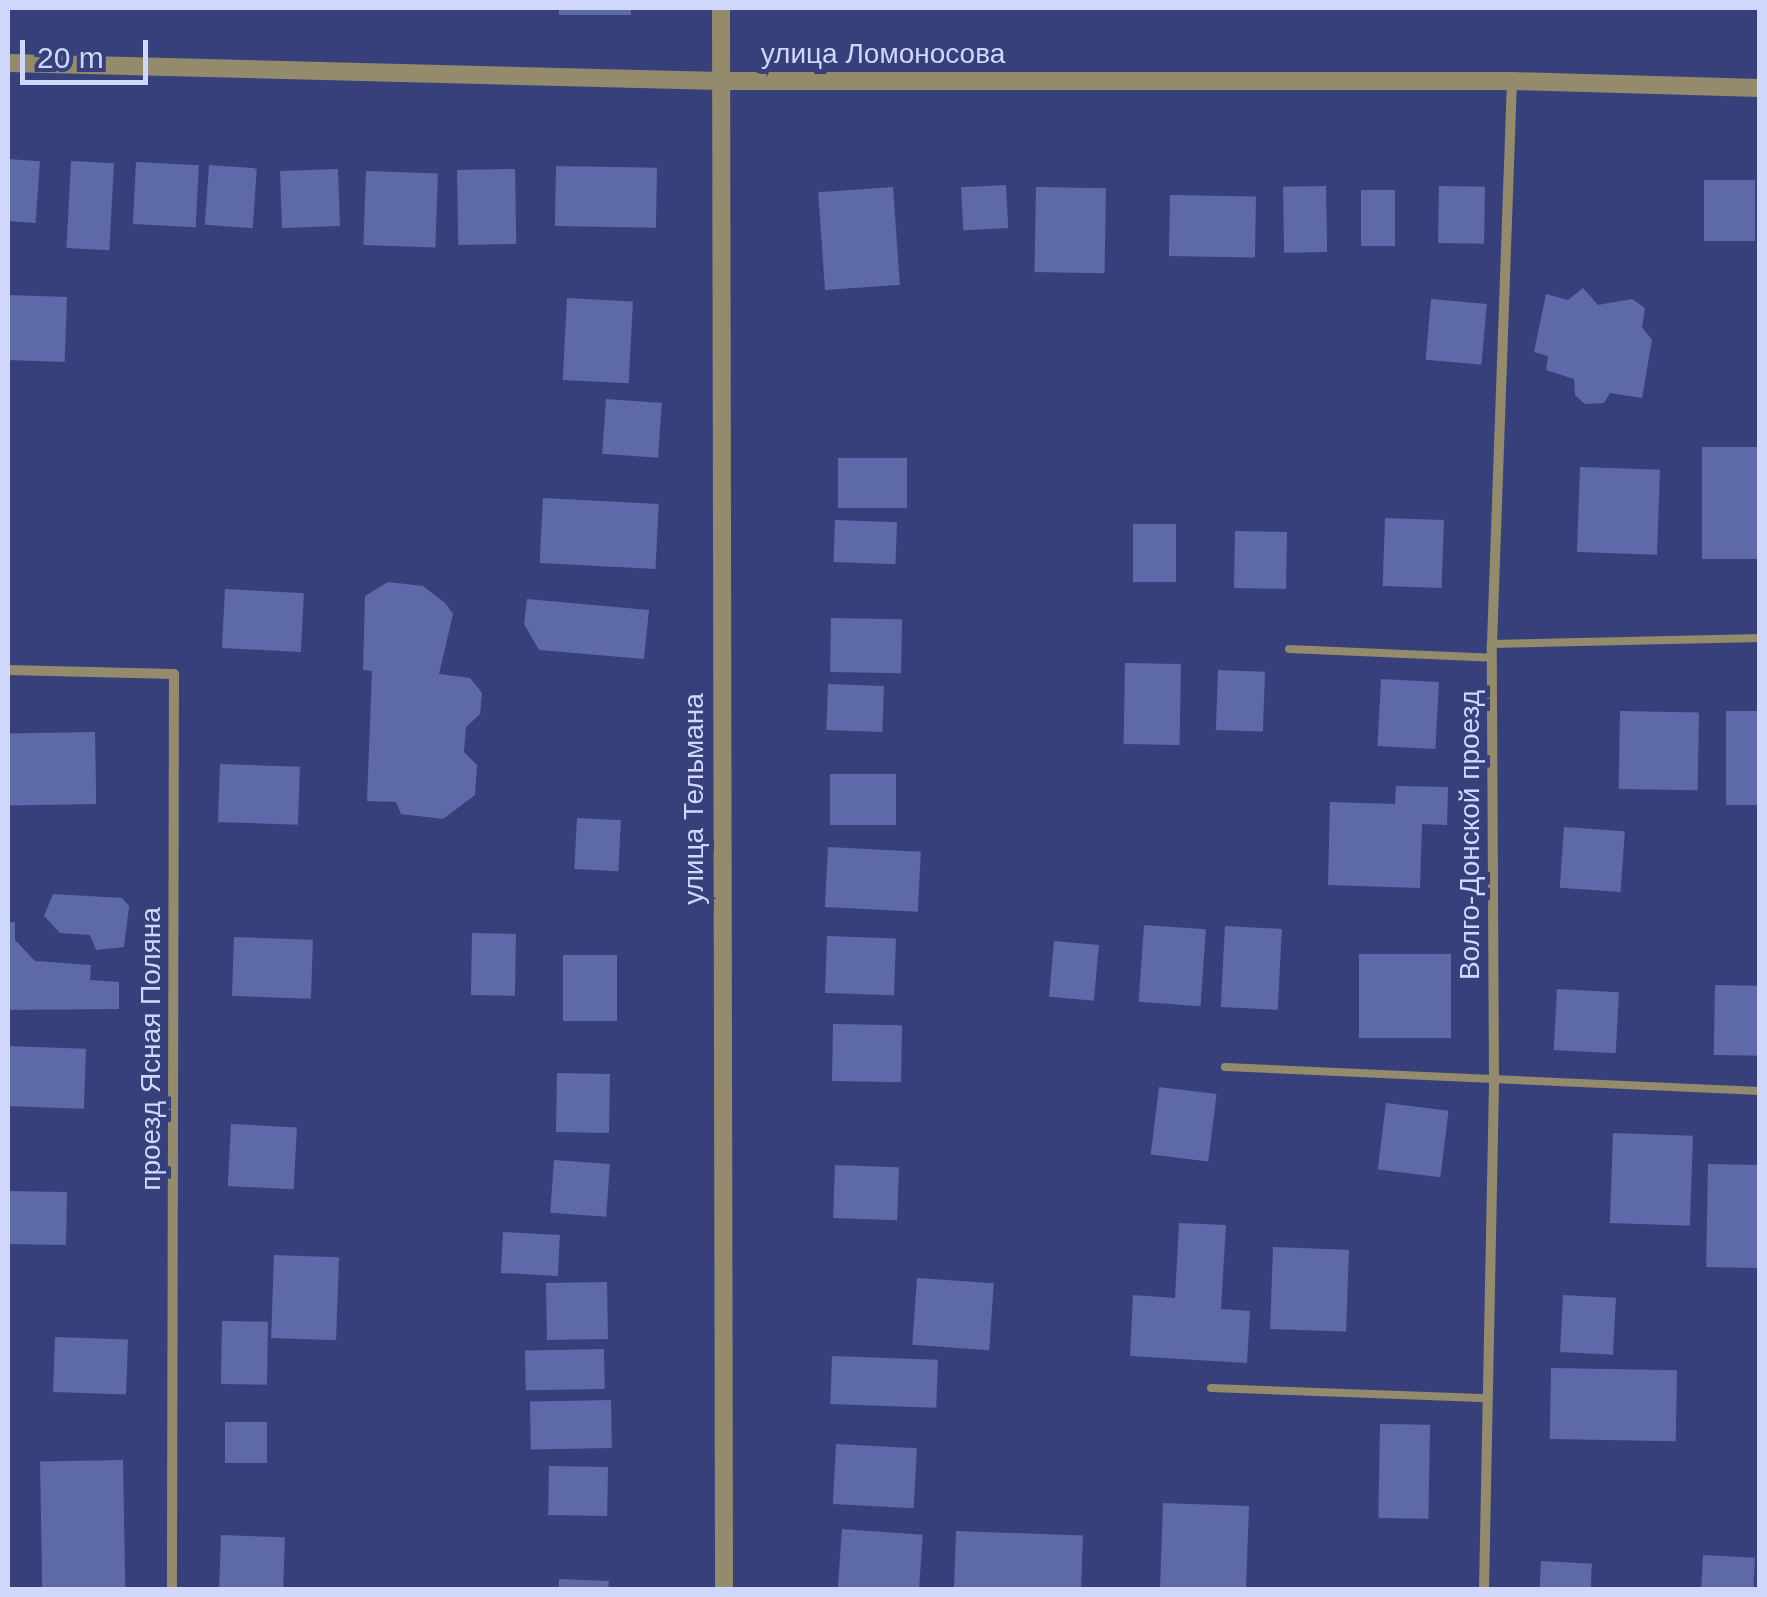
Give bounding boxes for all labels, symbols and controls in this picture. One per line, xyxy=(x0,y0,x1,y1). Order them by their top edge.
scale bar xyxy=(25,20,152,82)
street label: улица Ломоносова xyxy=(761,37,1005,71)
text: 20 m xyxy=(37,41,104,74)
street label: Волго-Донской проезд xyxy=(1453,690,1487,980)
street label: улица Тельмана xyxy=(677,693,711,905)
street label: проезд Ясная Поляна xyxy=(134,907,168,1191)

